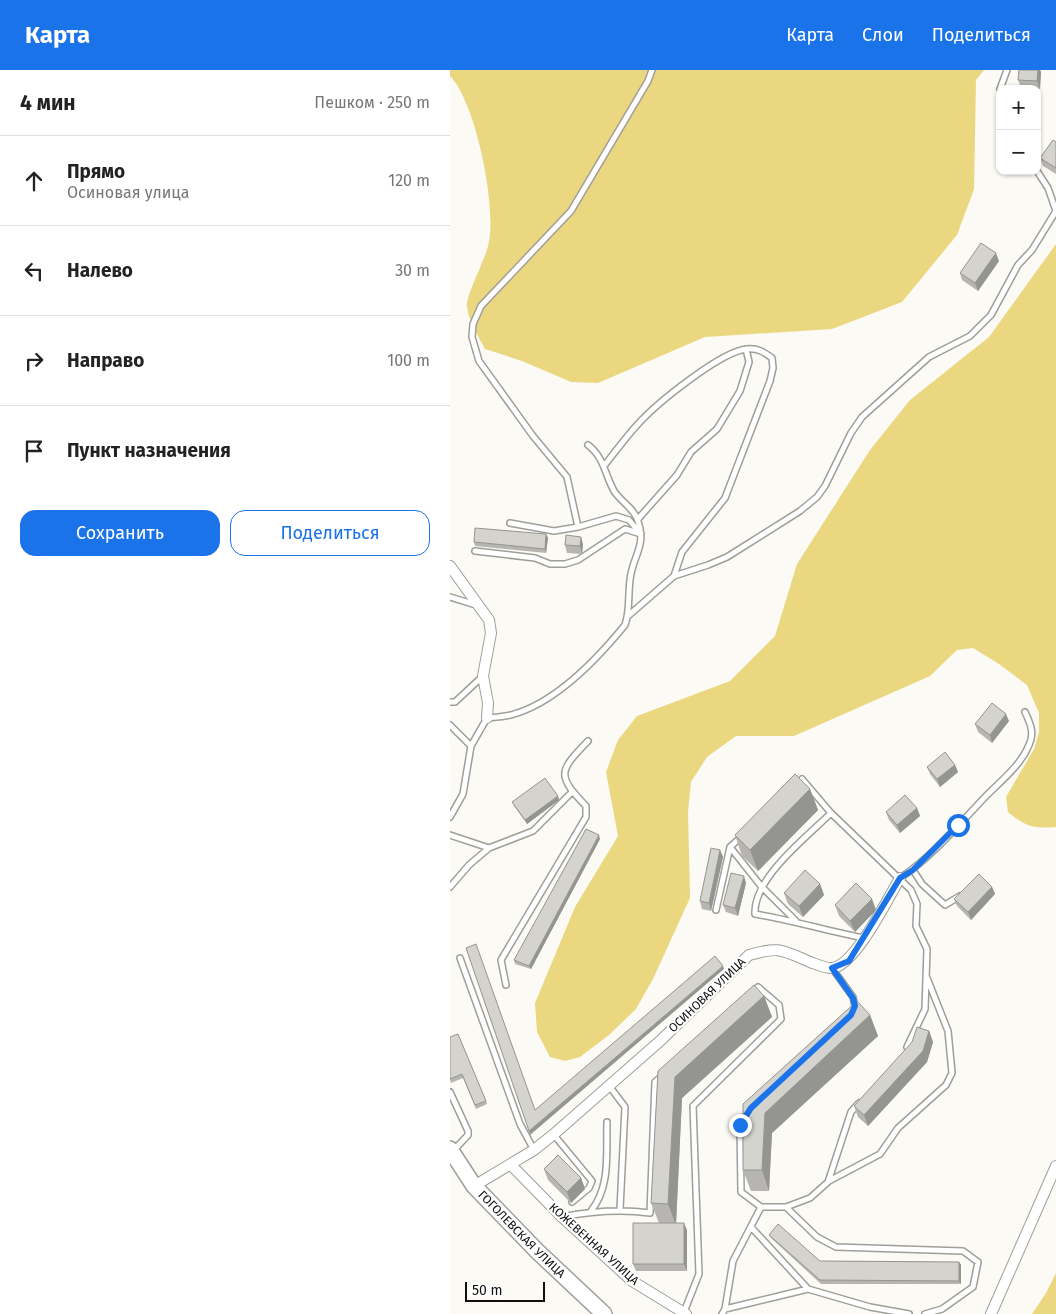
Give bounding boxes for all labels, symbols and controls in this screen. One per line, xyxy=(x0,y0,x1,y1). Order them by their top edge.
text: Карта xyxy=(25,21,90,49)
text: Карта xyxy=(786,24,834,46)
text: Слои xyxy=(862,24,904,46)
text: Поделиться xyxy=(932,24,1031,46)
map controls xyxy=(996,85,1041,175)
button: + xyxy=(996,85,1041,130)
text: 4 мин xyxy=(20,90,76,116)
text: Пешком · 250 m xyxy=(314,93,430,112)
button: − xyxy=(996,130,1041,175)
text: Прямо xyxy=(67,160,125,183)
icon: ahead xyxy=(20,167,48,195)
text: 120 m xyxy=(388,171,430,190)
text: Осиновая улица xyxy=(67,183,189,202)
icon: left xyxy=(20,257,48,285)
text: Налево xyxy=(67,259,133,282)
text: 30 m xyxy=(395,261,430,280)
icon: right xyxy=(20,347,48,375)
text: Направо xyxy=(67,349,144,372)
text: 100 m xyxy=(387,351,430,370)
icon: arrive xyxy=(20,437,48,465)
text: Пункт назначения xyxy=(67,439,231,462)
button: Сохранить xyxy=(20,510,220,556)
button: Поделиться xyxy=(230,510,430,556)
route start xyxy=(947,814,970,837)
street label: ОСИНОВАЯ УЛИЦА xyxy=(666,955,748,1035)
route end xyxy=(729,1114,752,1137)
street label: ГОГОЛЕВСКАЯ УЛИЦА xyxy=(475,1188,568,1281)
street label: КОЖЕВЕННАЯ УЛИЦА xyxy=(546,1200,642,1288)
scale bar xyxy=(465,1279,545,1302)
text: 50 m xyxy=(472,1282,503,1299)

